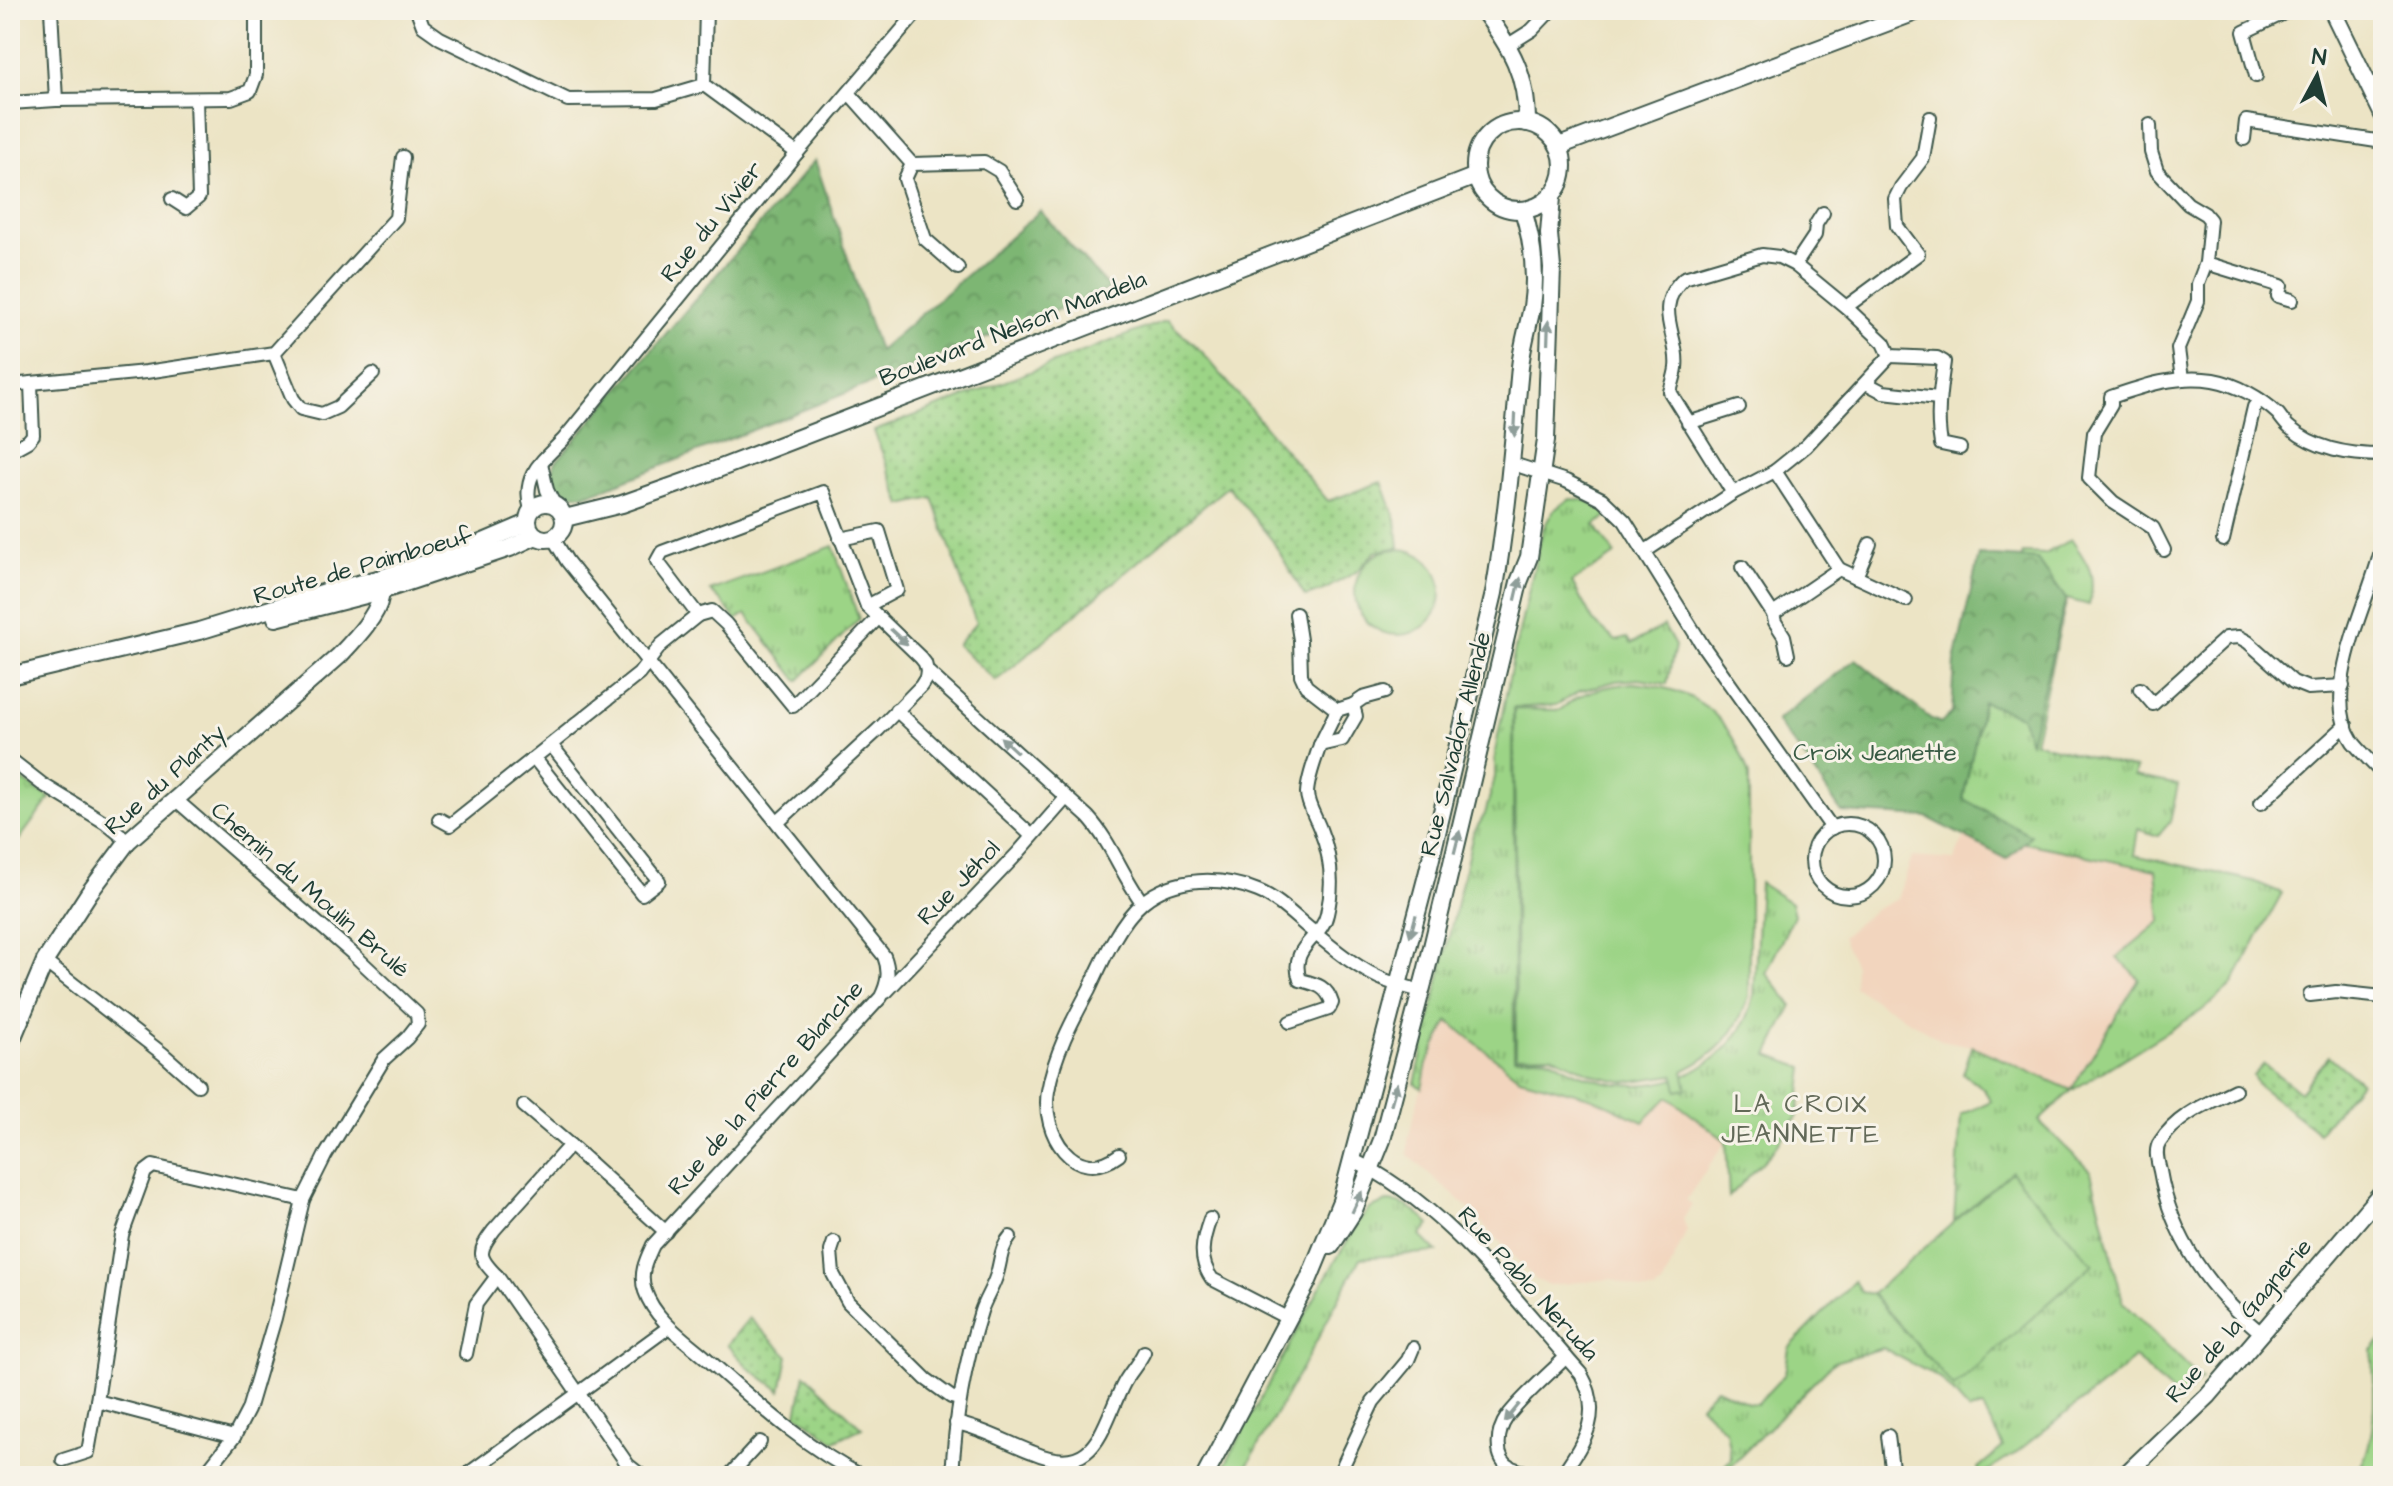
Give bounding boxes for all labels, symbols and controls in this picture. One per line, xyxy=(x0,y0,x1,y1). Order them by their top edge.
north arrow xyxy=(2277,36,2357,116)
text: N xyxy=(2311,41,2328,74)
street label: Rue du Vivier xyxy=(653,154,771,290)
street label: Boulevard Nelson Mandela xyxy=(875,262,1151,396)
one-way arrow xyxy=(1542,319,1555,344)
one-way arrow xyxy=(1509,413,1522,438)
street label: Route de Paimboeuf xyxy=(250,518,477,614)
one-way arrow xyxy=(1512,577,1525,602)
one-way arrow xyxy=(889,628,908,646)
street label: Rue Salvador Allende xyxy=(1412,628,1500,860)
street label: Rue du Planty xyxy=(97,716,234,844)
park label: Croix Jeanette xyxy=(1793,736,1957,770)
one-way arrow xyxy=(1000,737,1019,755)
street label: Chemin du Moulin Brulé xyxy=(203,794,417,986)
one-way arrow xyxy=(1451,829,1463,854)
street label: Rue Jéhol xyxy=(910,833,1008,933)
one-way arrow xyxy=(1406,915,1419,939)
street label: Rue de la Pierre Blanche xyxy=(660,973,872,1203)
one-way arrow xyxy=(1388,1082,1401,1106)
district label: LA CROIX JEANNETTE xyxy=(1721,1086,1881,1152)
one-way arrow xyxy=(1350,1191,1364,1214)
street label: Rue Pablo Neruda xyxy=(1449,1199,1607,1369)
street label: Rue de la Gagnerie xyxy=(2158,1231,2321,1411)
one-way arrow xyxy=(1504,1403,1521,1424)

